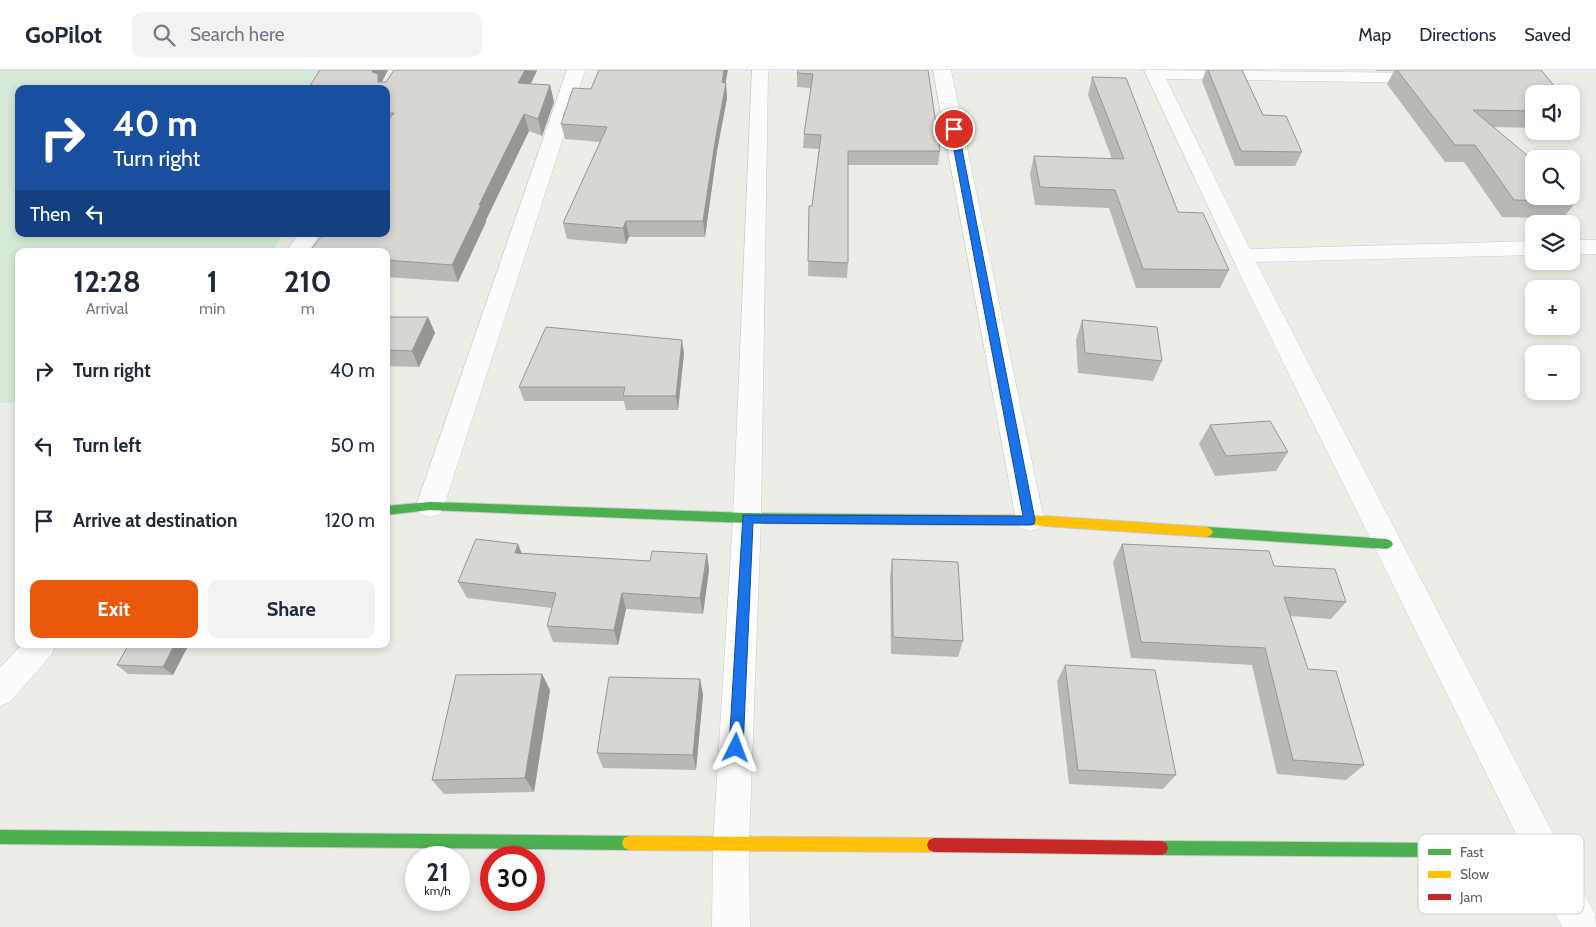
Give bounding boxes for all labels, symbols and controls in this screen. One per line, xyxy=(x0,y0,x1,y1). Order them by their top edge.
search box xyxy=(132,12,482,57)
text: GoPilot xyxy=(25,20,102,49)
icon: search xyxy=(150,21,178,49)
text: Search here xyxy=(190,23,284,46)
text: Map xyxy=(1358,24,1391,46)
text: Directions xyxy=(1419,24,1496,46)
text: Saved xyxy=(1524,24,1571,46)
map controls xyxy=(1525,85,1580,400)
button: sound xyxy=(1525,85,1580,140)
text: 40 m xyxy=(113,102,198,145)
icon: right xyxy=(30,105,95,170)
pin xyxy=(933,108,975,150)
icon: arrive xyxy=(940,115,968,143)
text: Turn right xyxy=(113,145,200,172)
button: search xyxy=(1525,150,1580,205)
icon: left xyxy=(81,200,109,228)
text: Then xyxy=(30,203,71,226)
button: layers xyxy=(1525,215,1580,270)
text: 12:28 xyxy=(73,263,141,300)
text: 1 xyxy=(207,263,218,300)
text: 210 xyxy=(284,263,332,300)
button: + xyxy=(1525,280,1580,335)
text: Arrival xyxy=(86,299,128,318)
text: min xyxy=(199,299,225,318)
text: m xyxy=(301,299,315,318)
button: − xyxy=(1525,345,1580,400)
icon: right xyxy=(30,357,58,385)
text: Turn right xyxy=(73,359,151,382)
text: 40 m xyxy=(330,359,375,382)
icon: left xyxy=(30,432,58,460)
text: Turn left xyxy=(73,434,141,457)
text: 50 m xyxy=(331,434,375,457)
icon: arrive xyxy=(30,507,58,535)
text: Arrive at destination xyxy=(73,509,237,532)
text: 120 m xyxy=(325,509,375,532)
button: Exit xyxy=(30,580,198,638)
button: Share xyxy=(208,580,375,638)
position arrow xyxy=(709,721,761,773)
legend xyxy=(1418,834,1584,914)
text: Fast xyxy=(1460,843,1484,861)
speed limit sign: 30 xyxy=(480,846,545,911)
text: 21 xyxy=(426,857,449,887)
text: Slow xyxy=(1460,865,1489,883)
text: km/h xyxy=(424,883,451,898)
text: Jam xyxy=(1459,888,1482,906)

